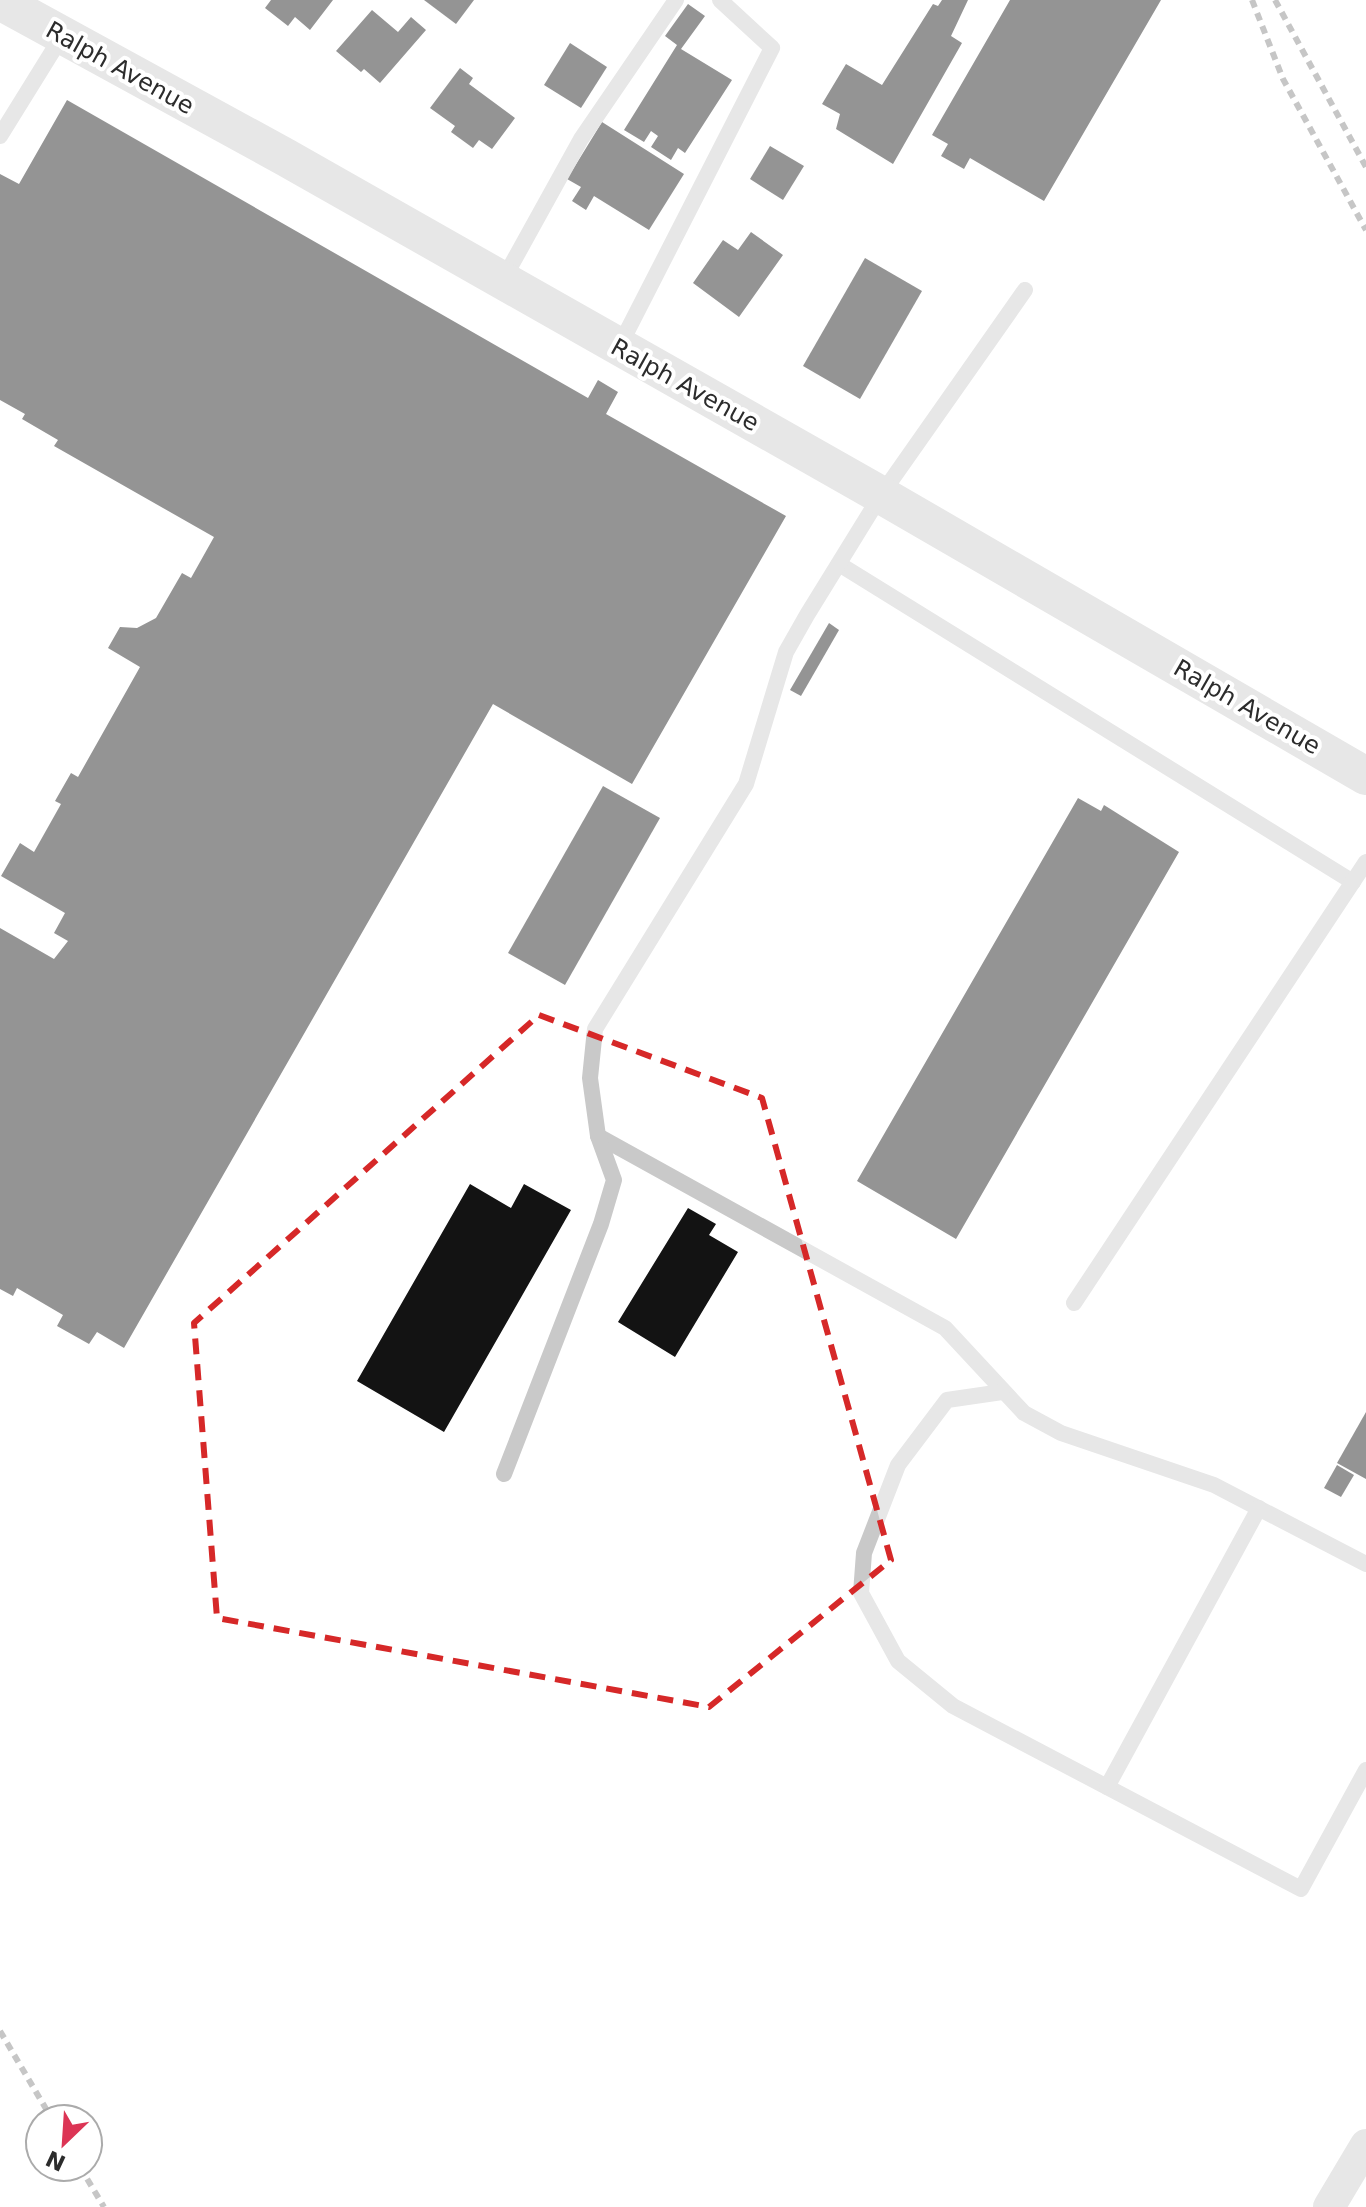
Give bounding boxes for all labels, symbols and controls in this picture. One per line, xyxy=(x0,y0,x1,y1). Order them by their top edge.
street label: Ralph Avenue xyxy=(41,16,199,120)
street label: Ralph Avenue xyxy=(606,333,764,437)
street label: Ralph Avenue xyxy=(1169,654,1325,760)
north arrow xyxy=(24,2103,104,2183)
text: N xyxy=(42,2145,69,2176)

